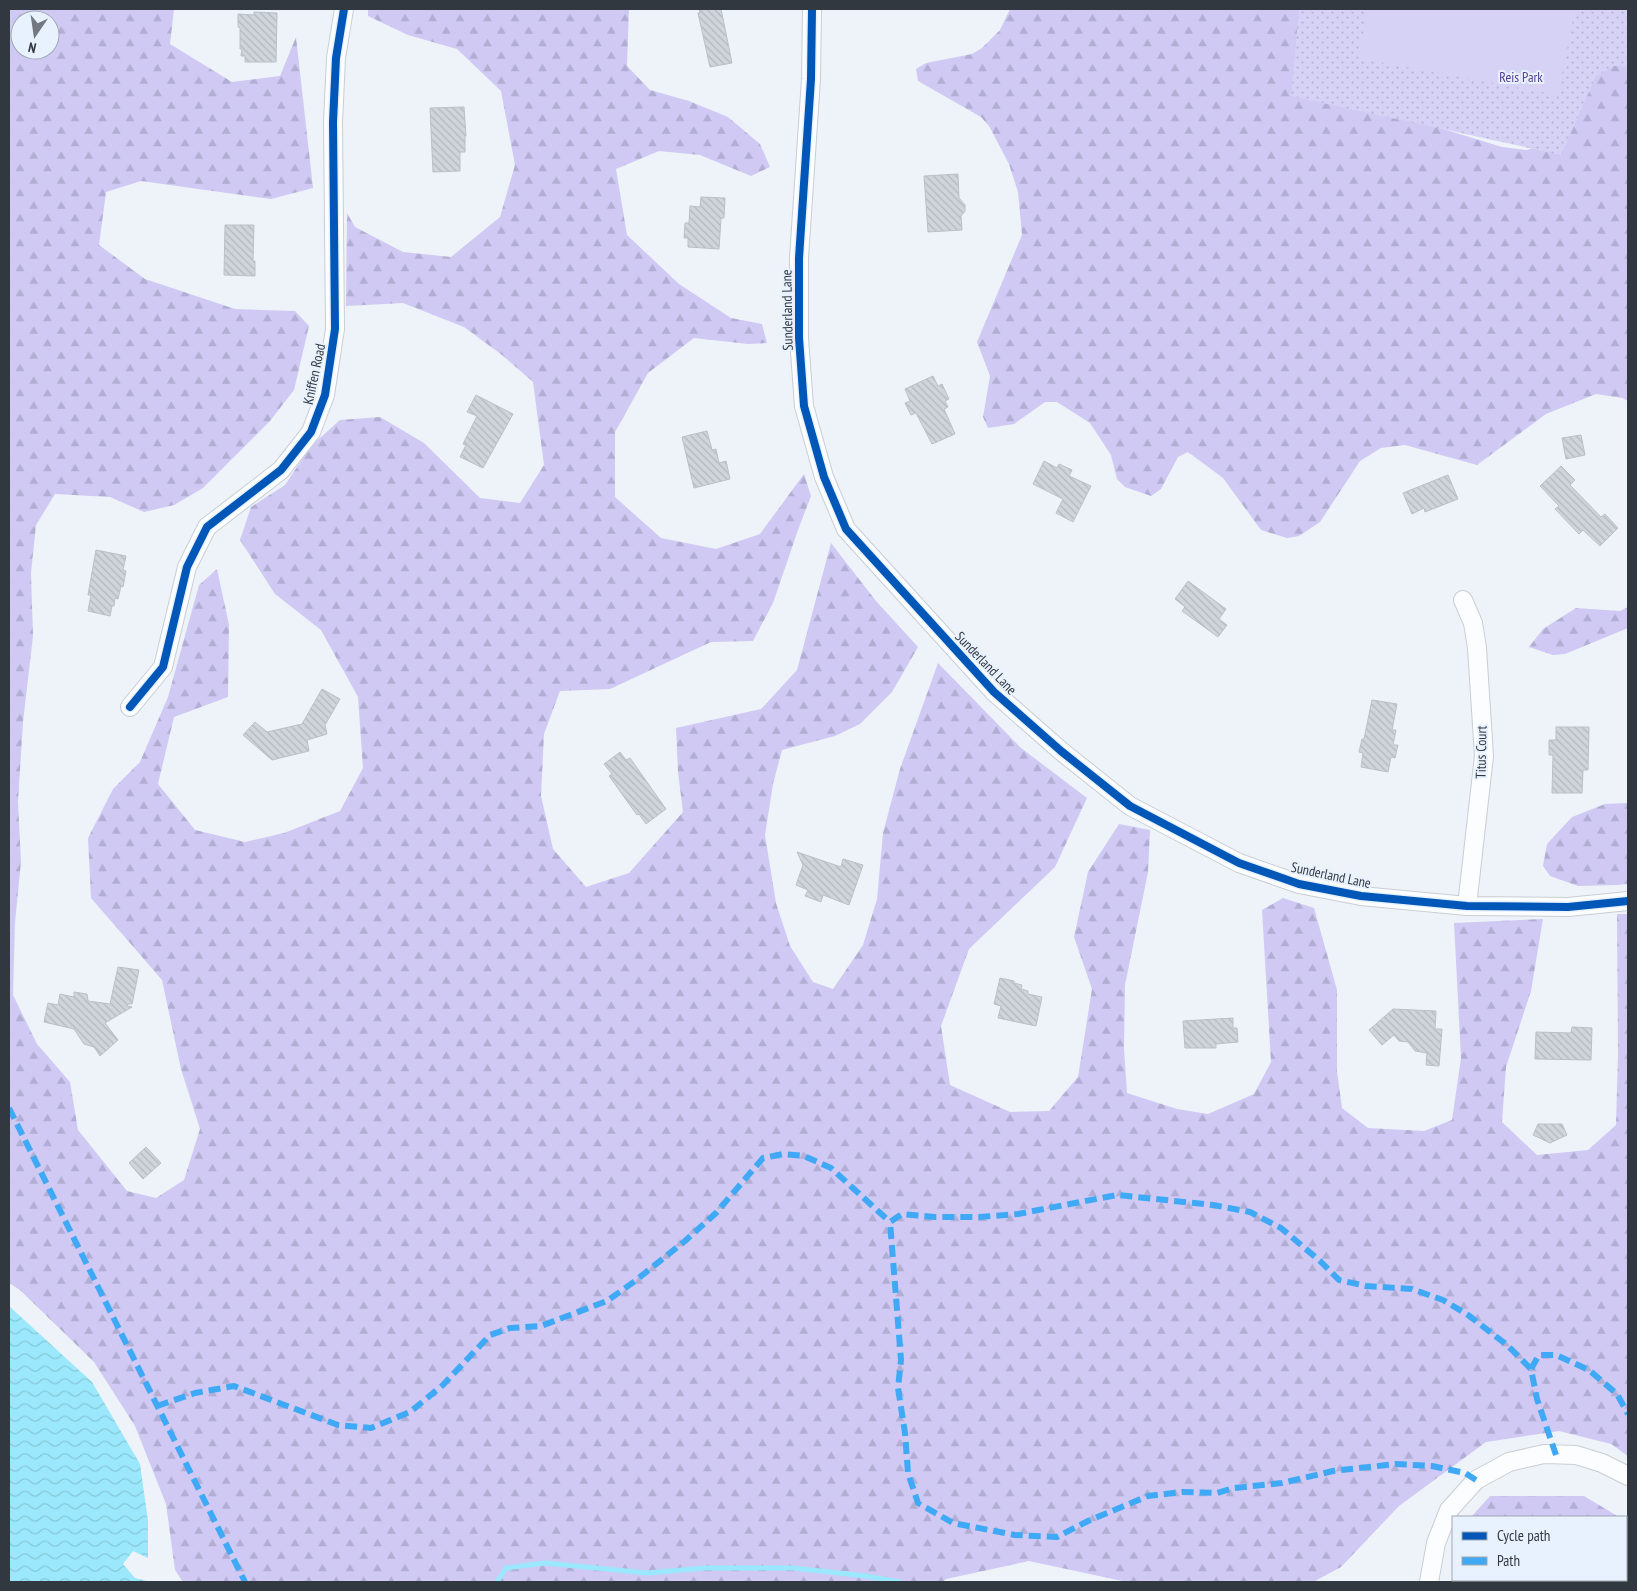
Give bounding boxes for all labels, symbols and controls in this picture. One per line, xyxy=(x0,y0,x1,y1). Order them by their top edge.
north arrow xyxy=(10,10,60,60)
text: N xyxy=(26,38,38,57)
park label: Reis Park xyxy=(1499,68,1543,86)
street label: Sunderland Lane xyxy=(777,269,797,351)
street label: Kniffen Road xyxy=(299,342,329,406)
street label: Sunderland Lane xyxy=(951,628,1021,699)
street label: Titus Court xyxy=(1472,725,1490,779)
street label: Sunderland Lane xyxy=(1289,858,1373,892)
legend xyxy=(1452,1516,1627,1581)
text: Cycle path xyxy=(1497,1526,1550,1545)
text: Path xyxy=(1497,1551,1520,1570)

